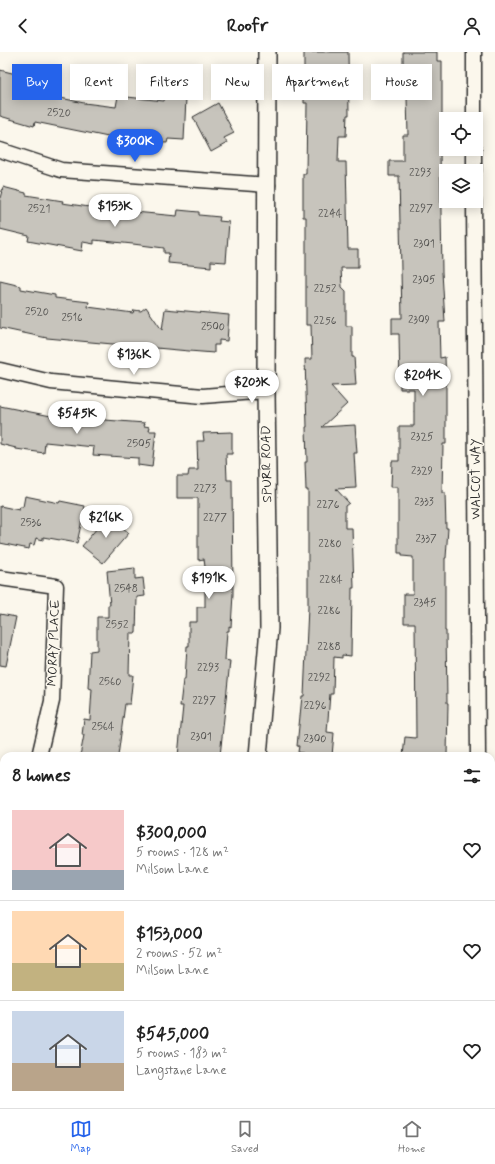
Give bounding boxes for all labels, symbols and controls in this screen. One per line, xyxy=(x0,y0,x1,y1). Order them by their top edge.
text: Roofr xyxy=(227,14,268,38)
icon: back xyxy=(12,15,34,37)
icon: person xyxy=(461,15,483,37)
chip: Buy xyxy=(12,64,62,100)
chip: Rent xyxy=(70,64,128,100)
chip: Filters xyxy=(136,64,203,100)
chip: New xyxy=(211,64,264,100)
chip: Apartment xyxy=(272,64,363,100)
chip: House xyxy=(371,64,432,100)
house number: 2520 xyxy=(47,106,71,120)
map controls xyxy=(439,112,483,208)
button: locate xyxy=(439,112,483,156)
pin: $300K xyxy=(107,129,163,163)
text: $300K xyxy=(116,133,154,150)
button: layers xyxy=(439,164,483,208)
house number: 2293 xyxy=(409,166,431,180)
pin: $153K xyxy=(87,194,143,228)
text: $153K xyxy=(98,198,132,215)
house number: 2521 xyxy=(28,202,50,216)
house number: 2297 xyxy=(409,202,433,216)
house number: 2244 xyxy=(318,207,343,221)
house number: 2301 xyxy=(413,237,435,251)
house number: 2305 xyxy=(412,273,436,287)
house number: 2252 xyxy=(314,282,337,296)
house number: 2520 xyxy=(25,305,49,319)
house number: 2516 xyxy=(61,311,83,325)
house number: 2309 xyxy=(408,313,430,327)
house number: 2256 xyxy=(314,314,337,328)
house number: 2500 xyxy=(201,320,225,334)
pin: $136K xyxy=(106,342,162,376)
text: $136K xyxy=(117,346,151,363)
pin: $204K xyxy=(395,363,451,397)
text: $204K xyxy=(404,367,442,384)
pin: $203K xyxy=(224,370,280,404)
text: $203K xyxy=(234,374,270,391)
pin: $545K xyxy=(49,401,105,435)
text: $545K xyxy=(57,405,97,422)
street label: SPURR ROAD xyxy=(258,425,276,503)
house number: 2325 xyxy=(410,430,434,444)
house number: 2505 xyxy=(127,437,152,451)
street label: WALCOT WAY xyxy=(468,439,485,519)
house number: 2329 xyxy=(411,464,433,478)
house number: 2273 xyxy=(194,482,216,496)
house number: 2333 xyxy=(414,495,434,509)
house number: 2276 xyxy=(317,498,340,512)
pin: $216K xyxy=(78,505,134,539)
text: $216K xyxy=(89,509,123,526)
house number: 2277 xyxy=(203,511,227,525)
house number: 2536 xyxy=(20,516,42,530)
house number: 2337 xyxy=(415,532,437,546)
house number: 2280 xyxy=(318,537,342,551)
pin: $191K xyxy=(181,566,237,600)
text: $191K xyxy=(191,570,227,587)
house number: 2284 xyxy=(319,573,343,587)
house number: 2548 xyxy=(114,582,138,596)
house number: 2345 xyxy=(413,596,437,610)
street label: MORAY PLACE xyxy=(44,599,64,687)
house number: 2286 xyxy=(318,604,341,618)
house number: 2552 xyxy=(106,618,129,632)
house number: 2288 xyxy=(317,640,341,654)
house number: 2293 xyxy=(197,661,219,675)
house number: 2292 xyxy=(308,671,331,685)
house number: 2560 xyxy=(99,675,121,689)
house number: 2297 xyxy=(192,694,216,708)
house number: 2296 xyxy=(304,699,327,713)
house number: 2564 xyxy=(92,720,115,734)
house number: 2301 xyxy=(190,730,212,744)
house number: 2300 xyxy=(304,732,326,746)
text: 8 homes xyxy=(12,765,71,787)
icon: filters xyxy=(461,765,483,787)
text: $300,000 xyxy=(136,822,207,844)
icon: home xyxy=(44,826,92,874)
icon: heart xyxy=(461,839,483,861)
text: 5 rooms · 128 m² xyxy=(136,844,229,861)
text: Milsom Lane xyxy=(136,861,209,878)
text: $153,000 xyxy=(136,923,203,945)
icon: home xyxy=(44,927,92,975)
icon: heart xyxy=(461,940,483,962)
text: 2 rooms · 52 m² xyxy=(136,945,222,962)
text: Milsom Lane xyxy=(136,962,209,979)
text: $545,000 xyxy=(136,1023,209,1045)
icon: home xyxy=(44,1027,92,1075)
icon: heart xyxy=(461,1040,483,1062)
text: 5 rooms · 183 m² xyxy=(136,1045,227,1062)
text: Langstane Lane xyxy=(136,1062,227,1079)
tab: Map xyxy=(70,1118,92,1156)
tab: Saved xyxy=(231,1118,259,1156)
tab: Home xyxy=(398,1118,425,1156)

